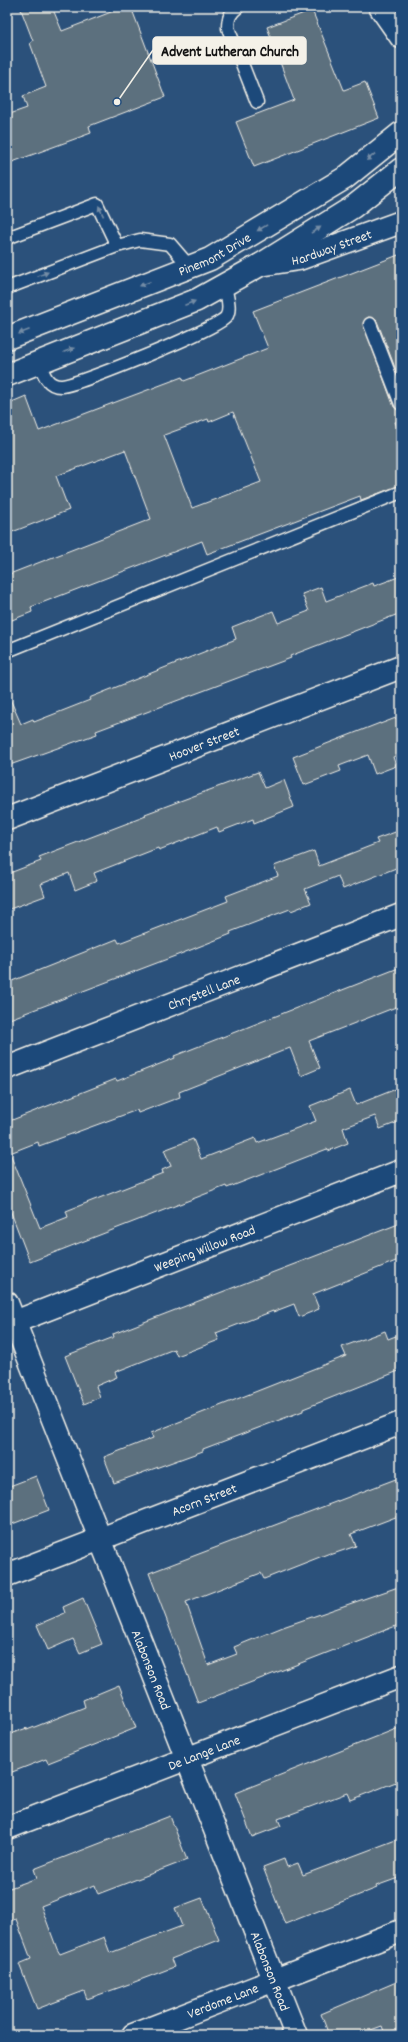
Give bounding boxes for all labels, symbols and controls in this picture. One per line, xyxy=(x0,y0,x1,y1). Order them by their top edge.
callout: Advent Lutheran Church xyxy=(153,37,306,64)
text: Advent Lutheran Church xyxy=(161,42,299,64)
one-way arrow xyxy=(365,153,376,162)
one-way arrow xyxy=(97,204,103,216)
one-way arrow xyxy=(256,224,268,231)
street label: Hardway Street xyxy=(290,225,375,272)
one-way arrow xyxy=(310,226,322,233)
street label: Pinemont Drive xyxy=(176,229,255,282)
one-way arrow xyxy=(38,270,50,276)
one-way arrow xyxy=(139,281,150,287)
one-way arrow xyxy=(185,299,197,305)
one-way arrow xyxy=(17,329,29,335)
one-way arrow xyxy=(64,347,76,353)
street label: Hoover Street xyxy=(166,722,243,768)
street label: Chrystell Lane xyxy=(165,970,244,1017)
street label: Weeping Willow Road xyxy=(152,1221,259,1279)
street label: Acorn Street xyxy=(169,1479,240,1523)
street label: Alabonson Road xyxy=(125,1627,175,1713)
street label: De Lange Lane xyxy=(166,1731,244,1777)
street label: Alabonson Road xyxy=(244,1929,294,2014)
street label: Verdome Lane xyxy=(185,1979,262,2025)

